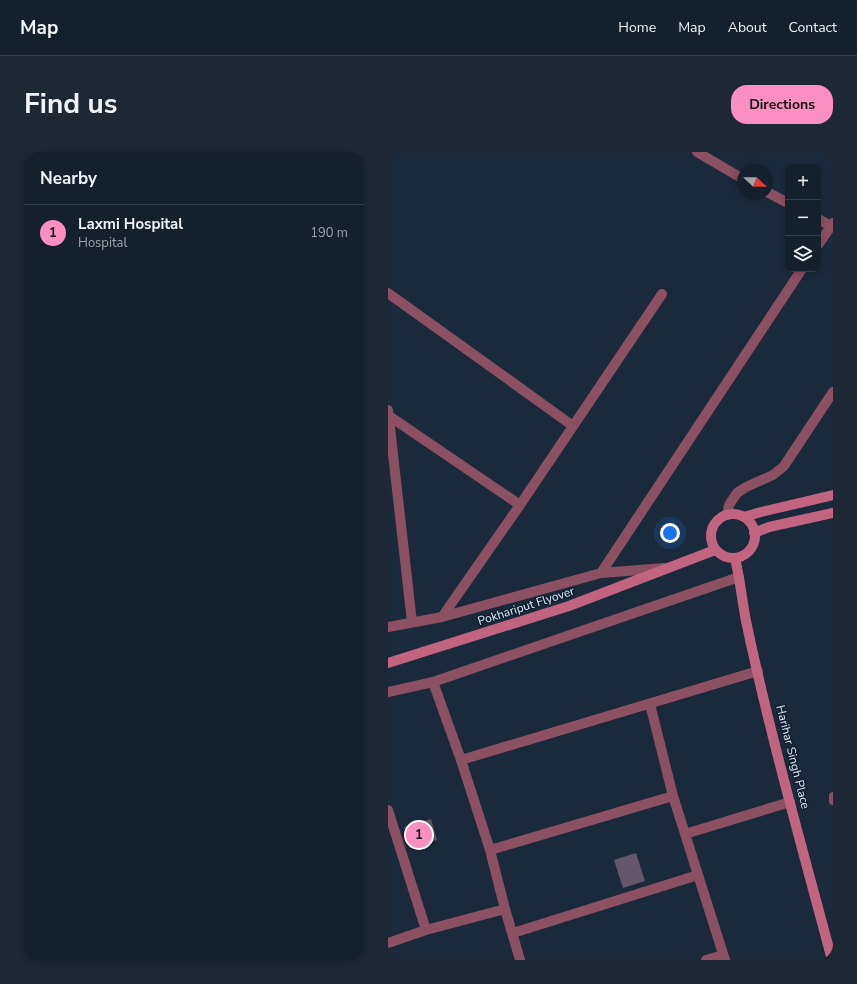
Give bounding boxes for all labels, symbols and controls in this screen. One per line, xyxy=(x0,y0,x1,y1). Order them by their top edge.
text: Map xyxy=(20,15,58,41)
text: Home xyxy=(618,18,656,37)
text: Map xyxy=(678,18,706,37)
text: About xyxy=(728,18,767,37)
text: Contact xyxy=(789,18,837,37)
text: Find us xyxy=(24,85,118,123)
button: Directions xyxy=(731,85,833,124)
north arrow xyxy=(737,164,773,200)
map controls xyxy=(785,164,821,272)
button: + xyxy=(785,164,821,200)
text: Nearby xyxy=(40,167,97,190)
button: − xyxy=(785,200,821,236)
text: Laxmi Hospital xyxy=(78,214,183,234)
text: 1 xyxy=(49,224,57,242)
text: 190 m xyxy=(310,224,348,242)
text: Hospital xyxy=(78,234,127,252)
button: layers xyxy=(785,236,821,272)
your location xyxy=(660,523,680,543)
street label: Pokhariput Flyover xyxy=(476,583,577,629)
street label: Harihar Singh Place xyxy=(772,703,814,811)
pin: 1 xyxy=(406,820,432,850)

